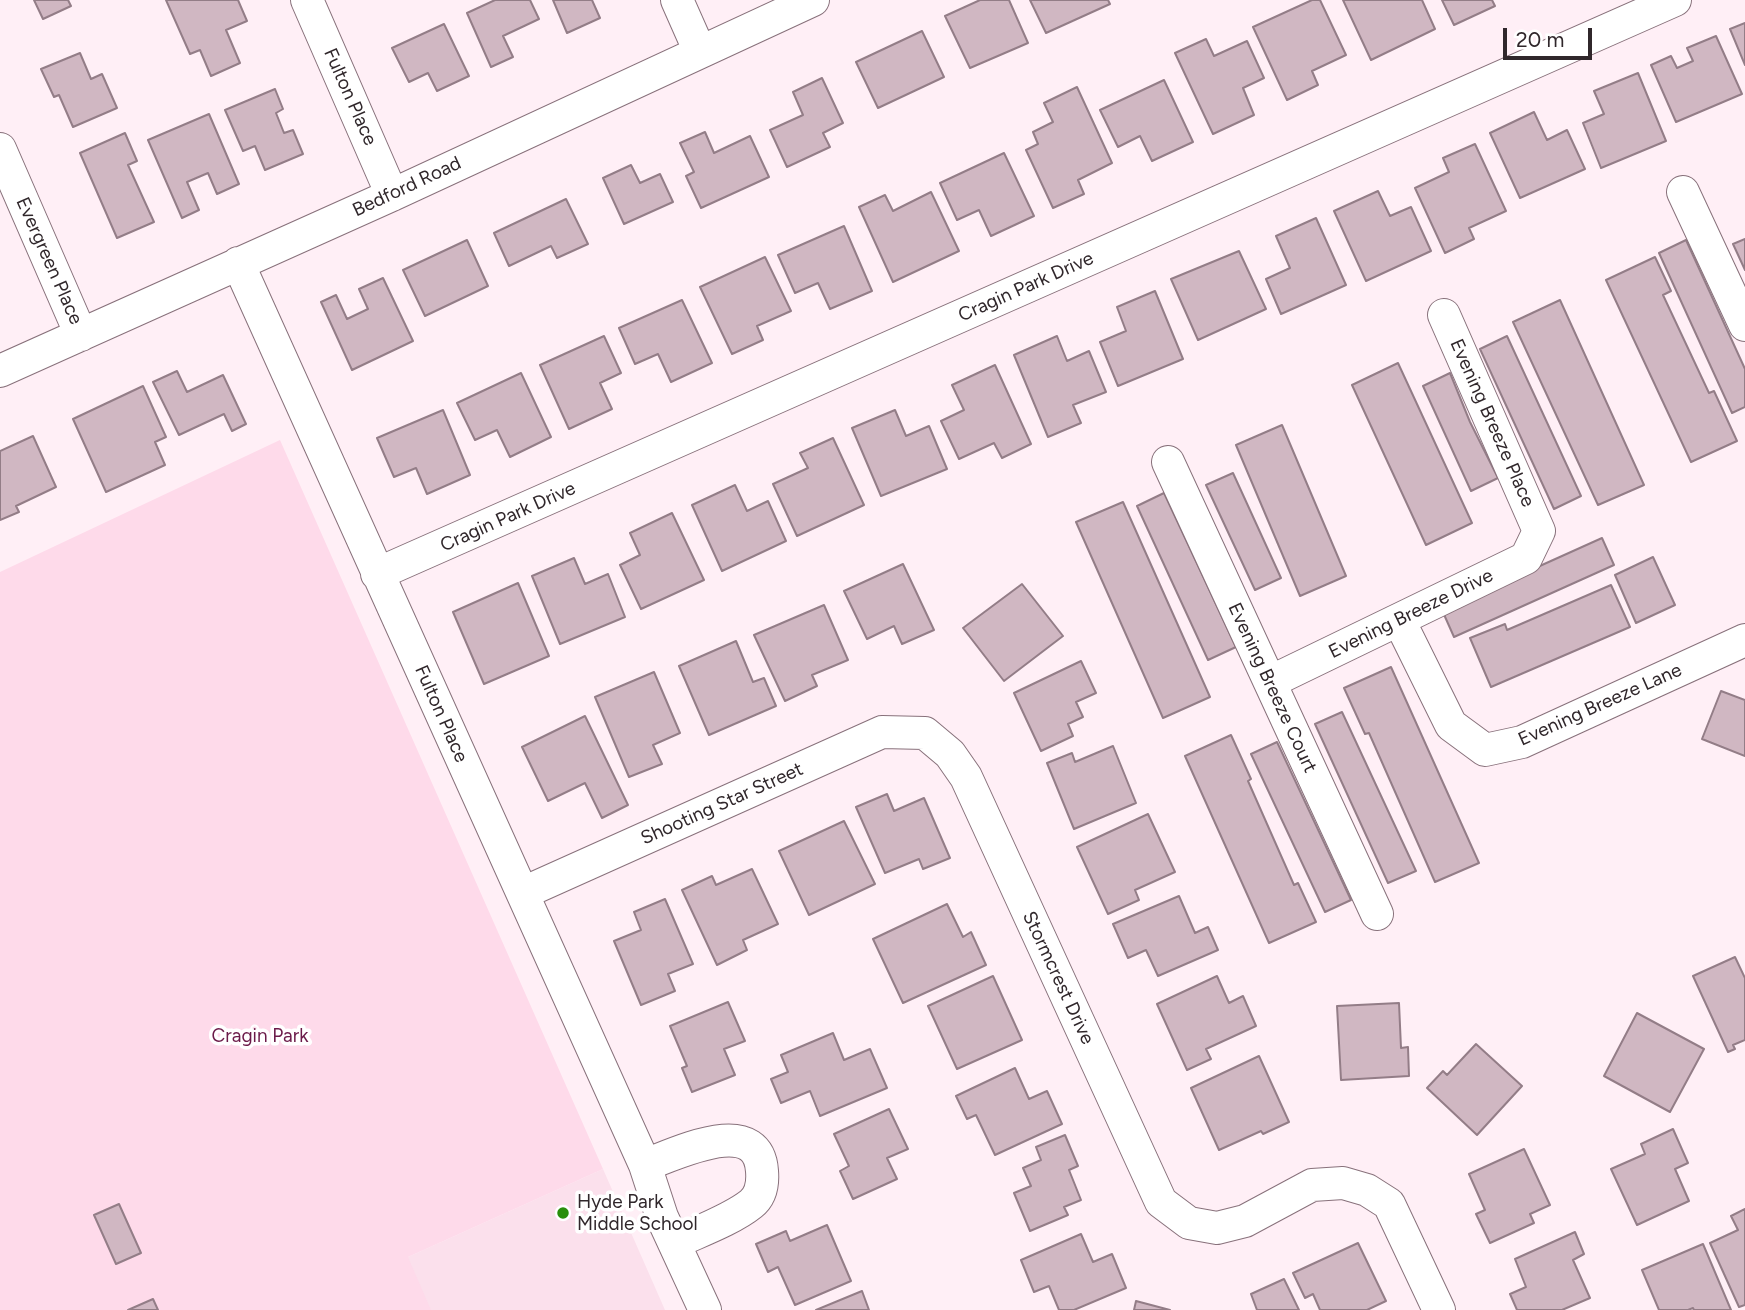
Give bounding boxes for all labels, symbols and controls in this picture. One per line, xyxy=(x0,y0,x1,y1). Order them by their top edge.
scale bar xyxy=(1507,14,1596,58)
text: 20 m xyxy=(1516,27,1564,52)
street label: Fulton Place xyxy=(318,45,382,149)
street label: Bedford Road xyxy=(349,152,465,222)
street label: Evergreen Place xyxy=(11,194,87,328)
street label: Cragin Park Drive xyxy=(955,247,1097,327)
street label: Evening Breeze Place xyxy=(1445,335,1539,511)
street label: Cragin Park Drive xyxy=(437,477,579,557)
street label: Evening Breeze Drive xyxy=(1325,564,1497,664)
street label: Evening Breeze Court xyxy=(1223,599,1321,777)
street label: Evening Breeze Lane xyxy=(1515,659,1685,751)
street label: Fulton Place xyxy=(409,662,473,766)
street label: Shooting Star Street xyxy=(637,758,807,850)
street label: Stormcrest Drive xyxy=(1017,908,1099,1048)
park label: Cragin Park xyxy=(212,1025,308,1047)
place label: Hyde Park Middle School xyxy=(577,1191,698,1235)
marker: Hyde Park Middle School xyxy=(555,1205,571,1221)

